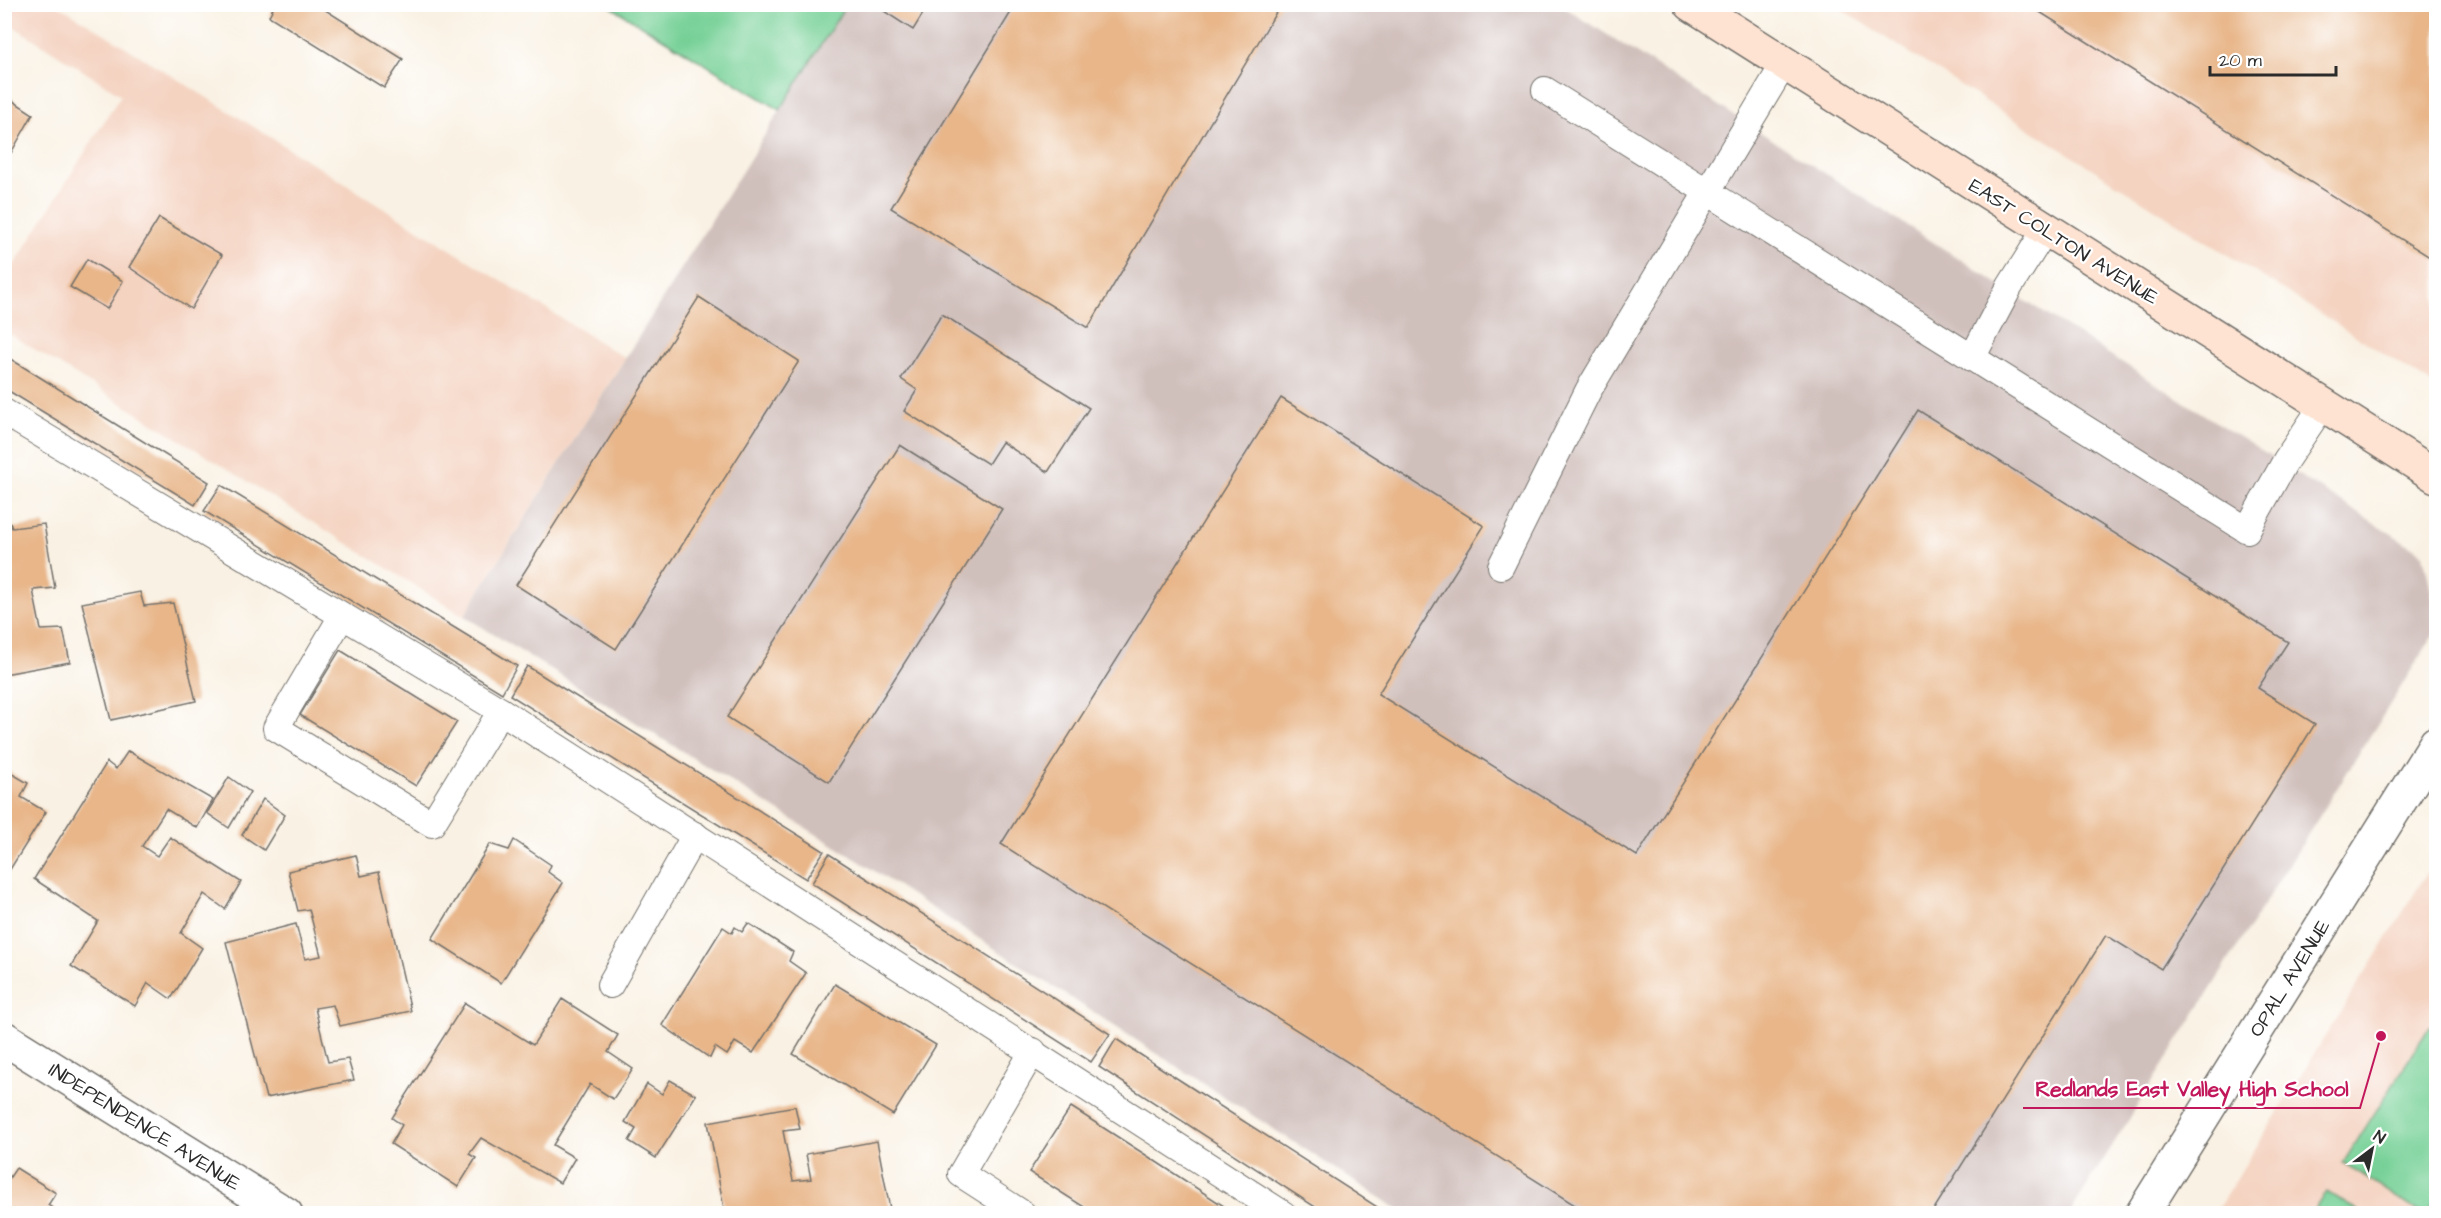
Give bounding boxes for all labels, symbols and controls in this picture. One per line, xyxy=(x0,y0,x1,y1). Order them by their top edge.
scale bar xyxy=(2210,39,2336,77)
text: 20 m xyxy=(2219,48,2262,73)
street label: EAST COLTON AVENUE xyxy=(1963,172,2164,312)
street label: OPAL AVENUE xyxy=(2243,914,2337,1043)
street label: INDEPENDENCE AVENUE xyxy=(43,1056,246,1198)
callout: Redlands East Valley High School xyxy=(2023,1069,2360,1108)
text: Redlands East Valley High School xyxy=(2035,1075,2349,1107)
north arrow xyxy=(2342,1119,2402,1179)
text: N xyxy=(2369,1125,2390,1149)

